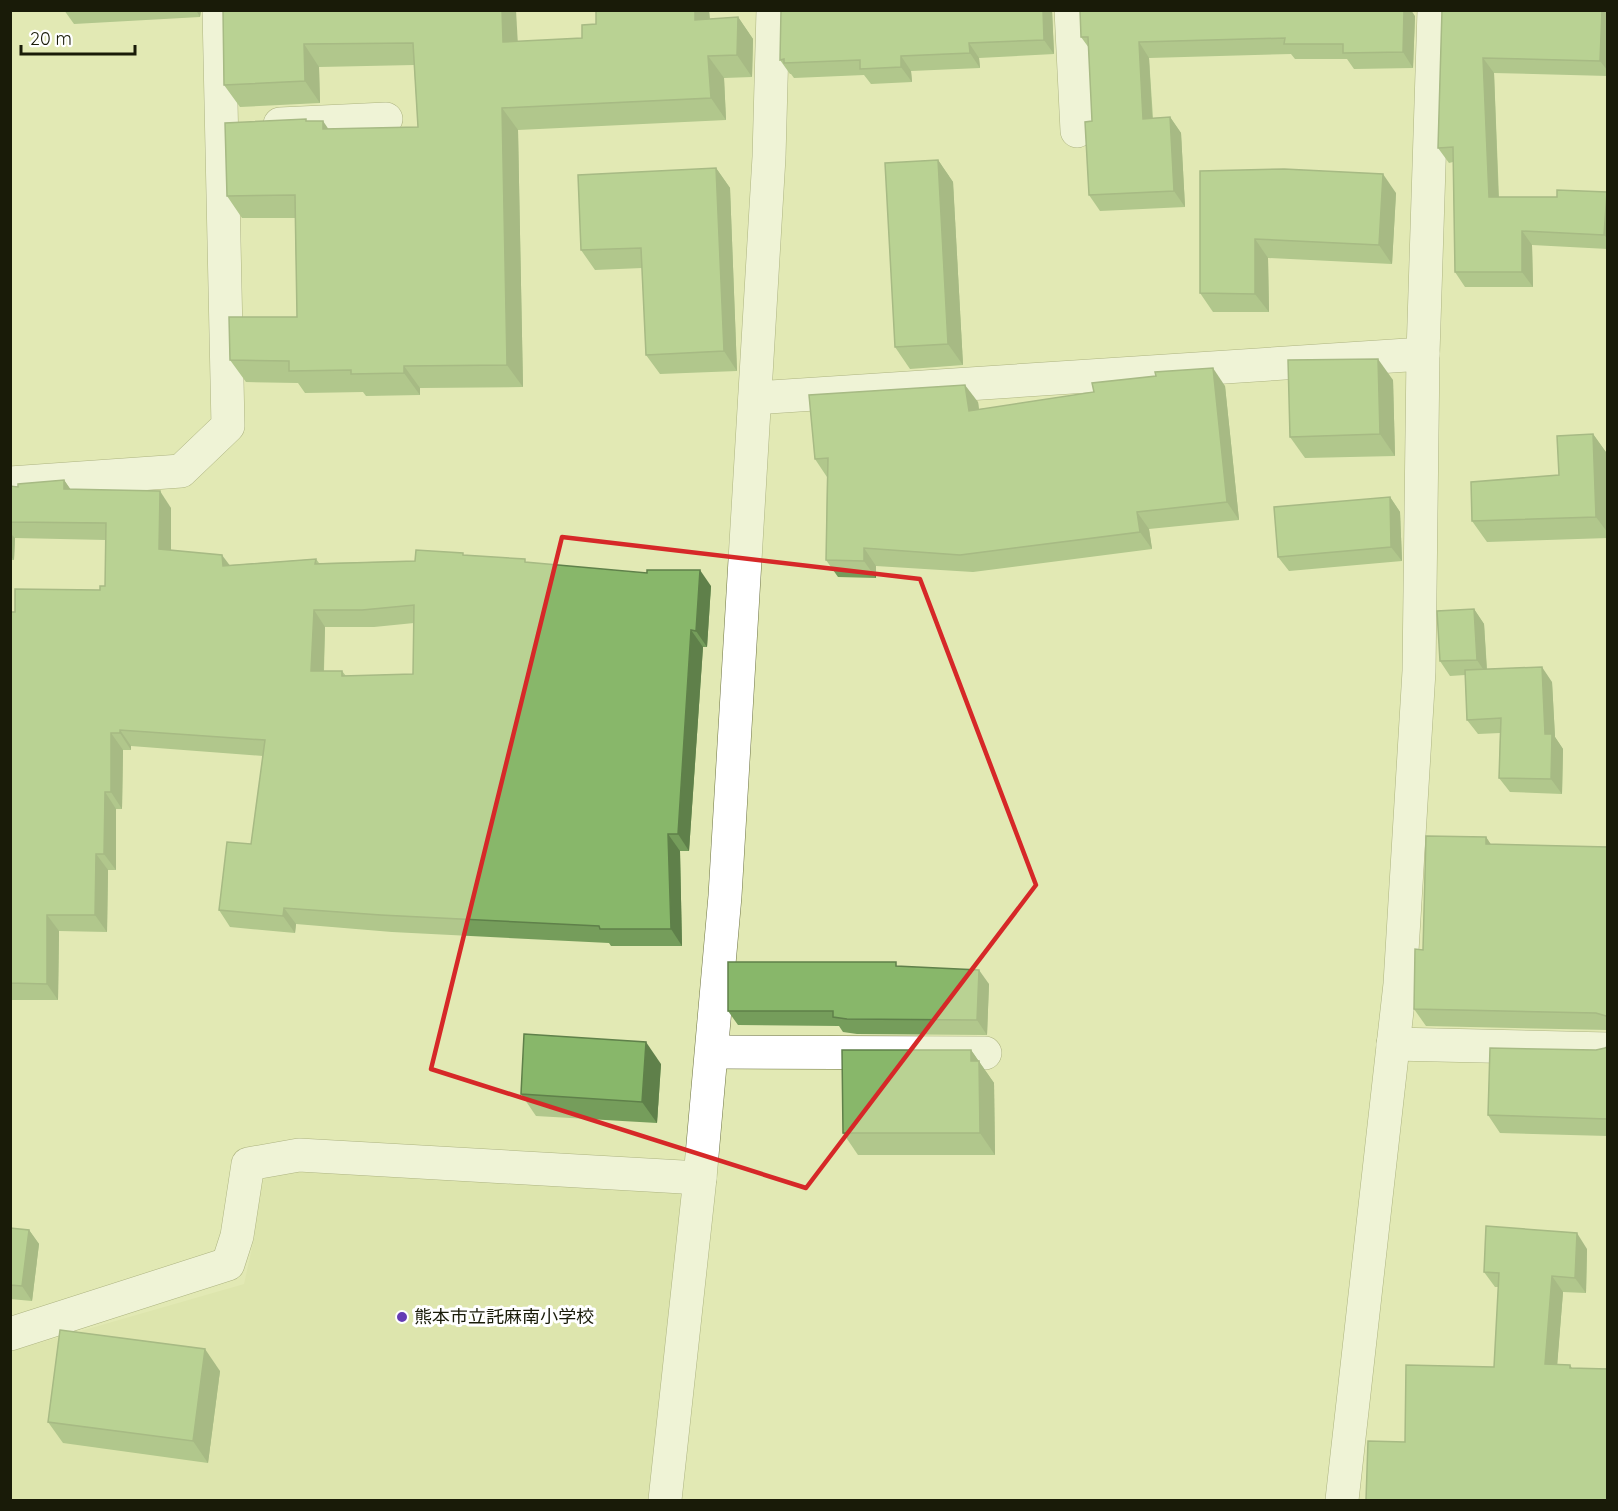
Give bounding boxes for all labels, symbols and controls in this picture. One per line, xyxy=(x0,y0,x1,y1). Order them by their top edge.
scale bar xyxy=(21,18,135,56)
text: 20 m xyxy=(30,27,72,50)
place label: 熊本市立託麻南小学校 xyxy=(414,1305,594,1328)
marker: 熊本市立託麻南小学校 xyxy=(395,1310,409,1324)

